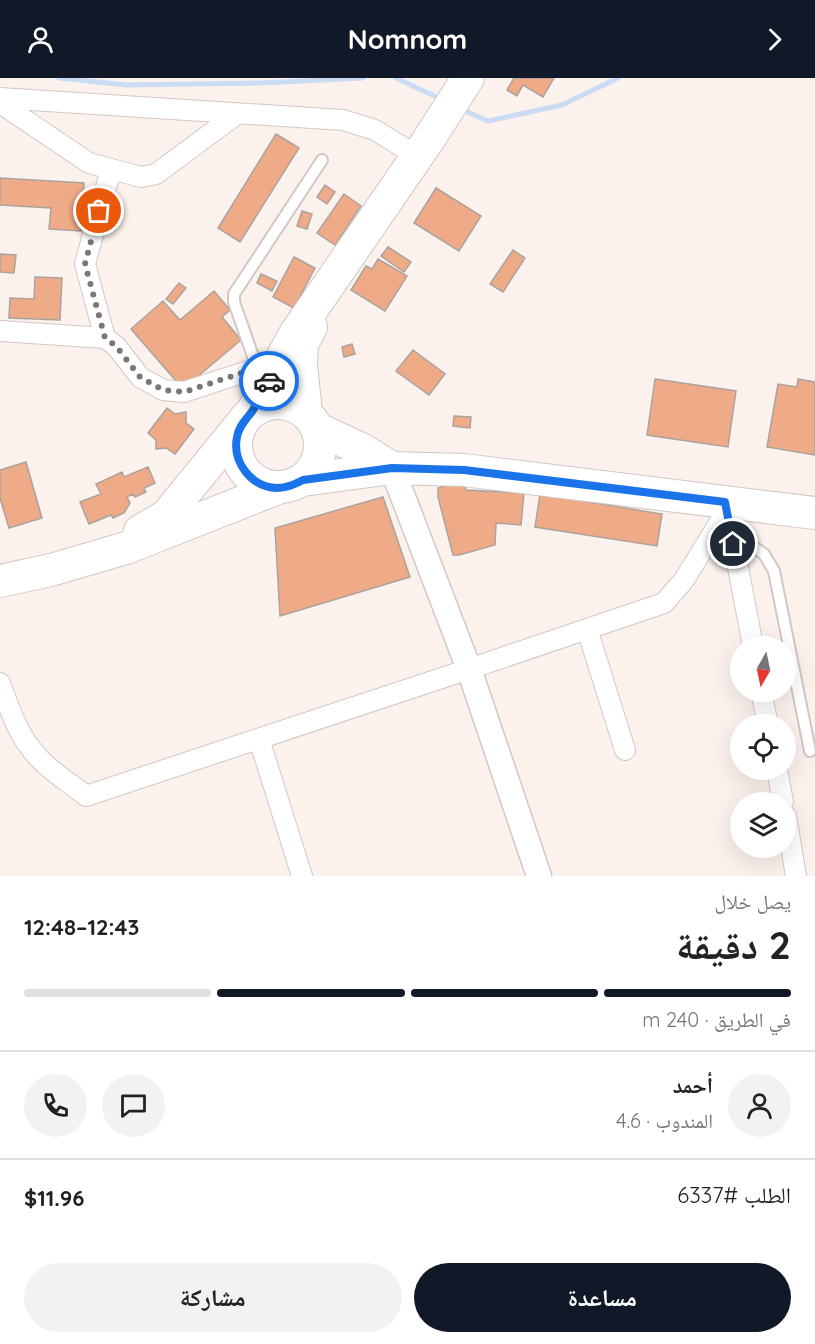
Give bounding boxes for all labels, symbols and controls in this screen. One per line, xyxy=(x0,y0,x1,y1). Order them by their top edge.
text: Nomnom xyxy=(348,22,467,56)
icon: person xyxy=(24,23,57,56)
icon: forward xyxy=(758,23,791,56)
pin xyxy=(73,185,124,236)
icon: bag xyxy=(82,194,115,227)
courier xyxy=(239,351,299,411)
icon: car xyxy=(253,365,286,398)
pin xyxy=(707,518,758,569)
icon: home xyxy=(716,527,749,560)
north arrow xyxy=(730,636,796,702)
map controls xyxy=(730,636,796,858)
button: locate xyxy=(730,714,796,780)
button: layers xyxy=(730,792,796,858)
text: يصل خلال xyxy=(714,889,791,914)
text: 12:43–12:48 xyxy=(24,913,139,941)
text: 2 دقيقة xyxy=(676,920,791,969)
text: في الطريق · 240 m xyxy=(642,1007,791,1032)
text: أحمد xyxy=(673,1071,713,1099)
button: phone xyxy=(24,1074,87,1137)
button: chat xyxy=(102,1074,165,1137)
button: person xyxy=(728,1074,791,1137)
text: المندوب · 4.6 xyxy=(616,1108,713,1133)
text: الطلب #6337 xyxy=(677,1181,791,1209)
text: $11.96 xyxy=(24,1184,84,1212)
button: مشاركة xyxy=(24,1263,402,1332)
button: مساعدة xyxy=(414,1263,791,1332)

